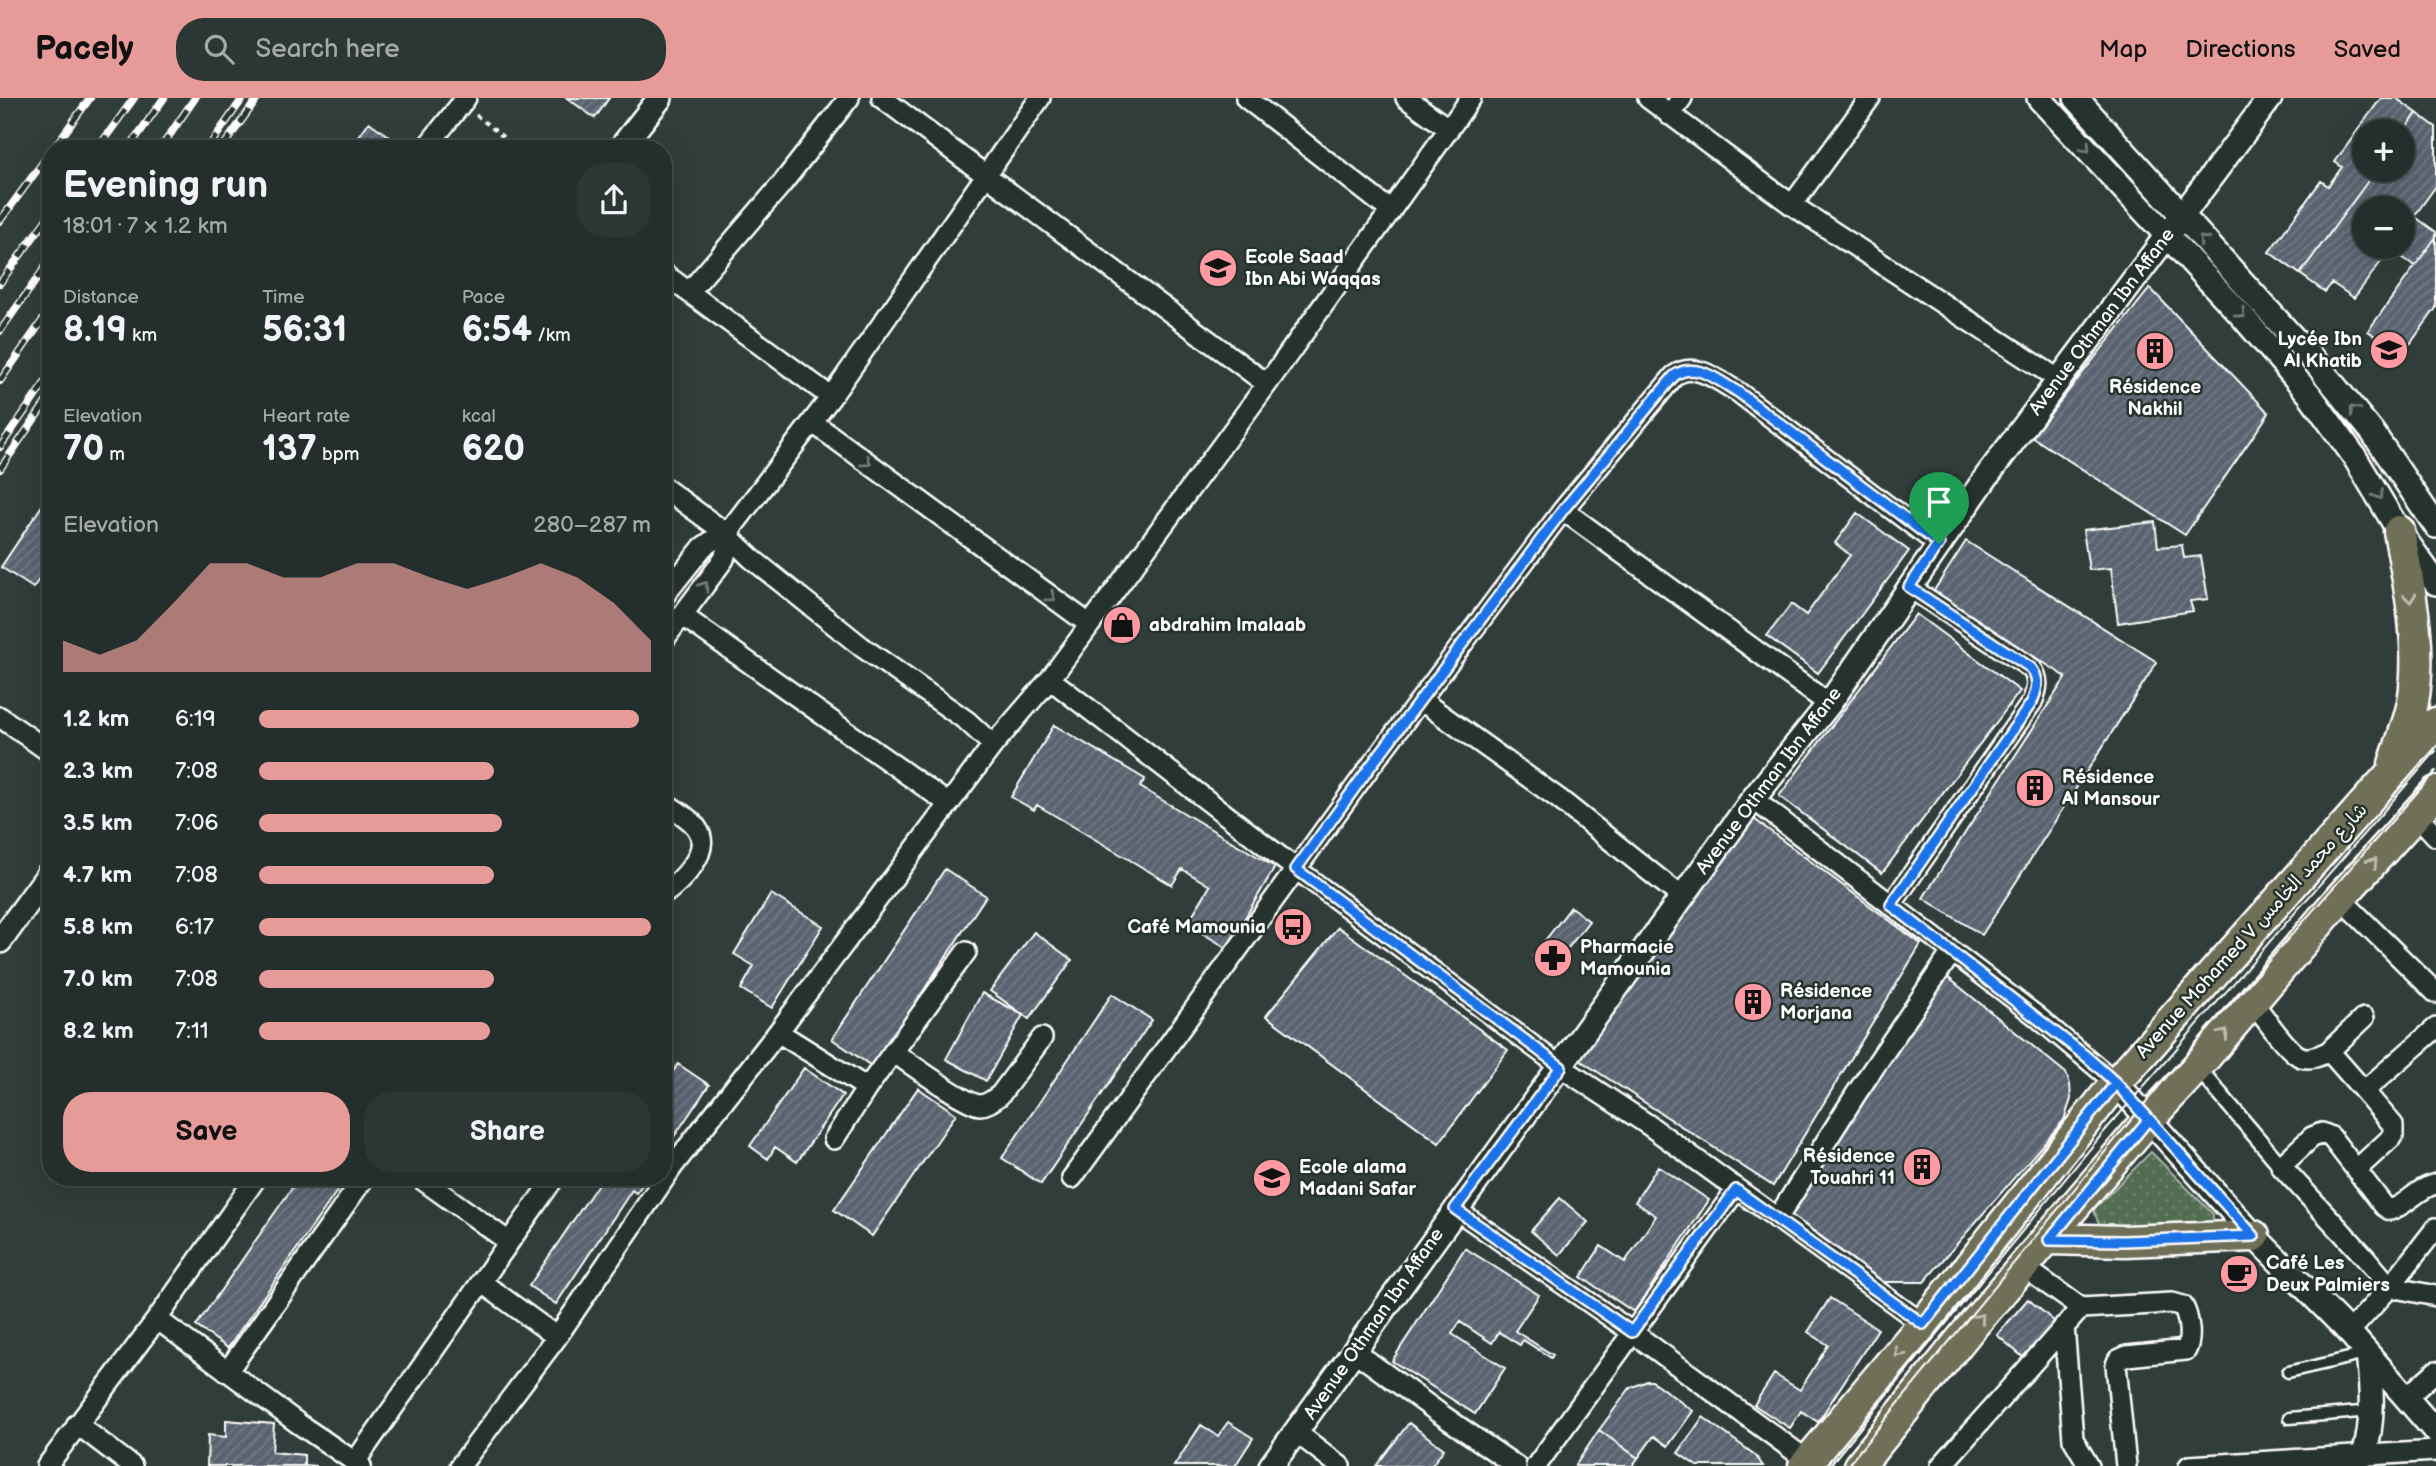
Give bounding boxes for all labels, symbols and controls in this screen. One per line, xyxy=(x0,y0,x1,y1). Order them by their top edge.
search box xyxy=(176,18,666,81)
text: Pacely xyxy=(35,29,134,69)
icon: search xyxy=(200,30,238,68)
text: Search here xyxy=(256,34,400,65)
text: Map xyxy=(2099,35,2147,64)
text: Directions xyxy=(2185,35,2296,64)
text: Saved xyxy=(2334,35,2401,64)
map controls xyxy=(2352,119,2415,259)
button: + xyxy=(2352,119,2415,182)
one-way arrow xyxy=(2077,140,2090,153)
text: Evening run xyxy=(63,163,268,208)
button: share xyxy=(577,163,651,237)
button: − xyxy=(2352,196,2415,259)
text: 18:01 · 7 × 1.2 km xyxy=(63,212,228,240)
street label: Avenue Othman Ibn Affane xyxy=(2024,224,2180,420)
one-way arrow xyxy=(2199,235,2211,248)
place label: Ecole Saad Ibn Abi Waqqas xyxy=(1245,246,1381,291)
school or university icon: Ecole Saad Ibn Abi Waqqas xyxy=(1197,247,1239,289)
text: Distance xyxy=(63,286,139,309)
text: Time xyxy=(262,286,304,309)
text: Pace xyxy=(462,286,505,309)
one-way arrow xyxy=(2232,306,2245,319)
text: 8.19 xyxy=(63,309,127,352)
text: 56:31 xyxy=(262,309,347,352)
text: 6:54 xyxy=(462,309,532,352)
text: km xyxy=(127,324,157,347)
text: /km xyxy=(532,324,571,347)
place label: Lycée Ibn Al Khatib xyxy=(2277,328,2362,373)
school or university icon: Lycée Ibn Al Khatib xyxy=(2368,329,2410,371)
building icon: Résidence Nakhil xyxy=(2134,330,2176,372)
place label: Résidence Nakhil xyxy=(2109,376,2201,421)
text: Elevation xyxy=(63,405,142,428)
text: Heart rate xyxy=(262,405,350,428)
text: kcal xyxy=(462,405,496,428)
one-way arrow xyxy=(2350,406,2362,419)
text: 70 xyxy=(63,428,104,471)
text: 137 xyxy=(262,428,317,471)
text: 620 xyxy=(462,428,525,471)
text: m xyxy=(104,443,125,466)
text: bpm xyxy=(317,443,359,466)
one-way arrow xyxy=(859,454,872,467)
pin xyxy=(1909,472,1969,544)
icon: arrive xyxy=(1920,483,1958,521)
one-way arrow xyxy=(2370,487,2383,500)
text: Elevation xyxy=(63,511,159,539)
text: 280–287 m xyxy=(533,511,651,539)
one-way arrow xyxy=(696,582,709,594)
one-way arrow xyxy=(1043,588,1056,601)
one-way arrow xyxy=(2403,592,2418,604)
shop icon: abdrahim lmalaab xyxy=(1101,604,1143,646)
place label: abdrahim lmalaab xyxy=(1149,614,1306,637)
street label: Avenue Othman Ibn Affane xyxy=(1691,683,1847,879)
text: 1.2 km xyxy=(63,705,129,733)
text: 6:19 xyxy=(175,705,216,733)
text: 2.3 km xyxy=(63,757,133,785)
text: 7:08 xyxy=(175,757,218,785)
place label: Résidence Al Mansour xyxy=(2061,766,2160,811)
building icon: Résidence Al Mansour xyxy=(2014,767,2056,809)
street label: Avenue Mohamed V شارع محمد الخامس xyxy=(2131,799,2373,1064)
text: 3.5 km xyxy=(63,809,133,837)
text: 7:06 xyxy=(175,809,219,837)
one-way arrow xyxy=(2364,857,2377,870)
text: 4.7 km xyxy=(63,861,132,889)
text: 7:08 xyxy=(175,861,218,889)
bus stop icon: Café Mamounia xyxy=(1272,906,1314,948)
text: 5.8 km xyxy=(63,913,133,941)
text: 6:17 xyxy=(175,913,214,941)
place label: Café Mamounia xyxy=(1128,916,1266,939)
place label: Pharmacie Mamounia xyxy=(1580,936,1674,981)
pharmacy icon: Pharmacie Mamounia xyxy=(1532,937,1574,979)
text: 7.0 km xyxy=(63,965,133,993)
text: 7:08 xyxy=(175,965,218,993)
place label: Résidence Morjana xyxy=(1780,980,1872,1025)
building icon: Résidence Morjana xyxy=(1732,981,1774,1023)
text: 8.2 km xyxy=(63,1017,134,1045)
text: 7:11 xyxy=(175,1017,209,1045)
one-way arrow xyxy=(2216,1030,2228,1043)
button: Save xyxy=(63,1092,350,1172)
button: Share xyxy=(364,1092,651,1172)
place label: Résidence Touahri 11 xyxy=(1803,1145,1895,1190)
building icon: Résidence Touahri 11 xyxy=(1901,1146,1943,1188)
place label: Ecole alama Madani Safar xyxy=(1299,1156,1417,1201)
school or university icon: Ecole alama Madani Safar xyxy=(1251,1157,1293,1199)
street label: Avenue Othman Ibn Affane xyxy=(1299,1224,1449,1424)
place label: Café Les Deux Palmiers xyxy=(2266,1252,2390,1297)
cafe icon: Café Les Deux Palmiers xyxy=(2218,1253,2260,1295)
one-way arrow xyxy=(1972,1313,1984,1326)
one-way arrow xyxy=(1895,1344,1907,1357)

